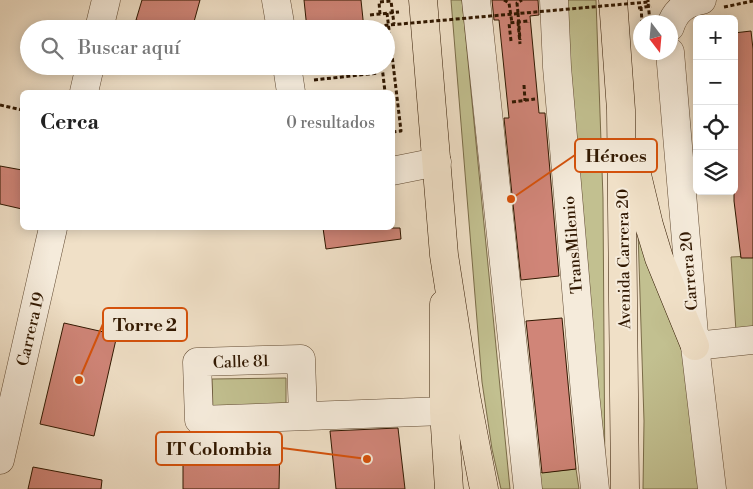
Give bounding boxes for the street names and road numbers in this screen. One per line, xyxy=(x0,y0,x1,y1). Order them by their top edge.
street label: Avenida Carrera 20 xyxy=(613,189,635,330)
street label: TransMilenio xyxy=(559,195,587,295)
street label: Carrera 20 xyxy=(676,231,702,311)
street label: Carrera 19 xyxy=(13,290,49,368)
street label: Calle 81 xyxy=(213,351,270,373)

